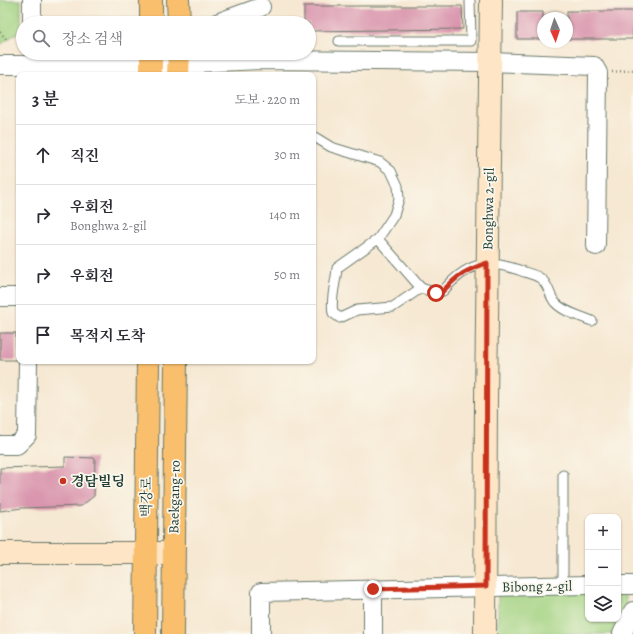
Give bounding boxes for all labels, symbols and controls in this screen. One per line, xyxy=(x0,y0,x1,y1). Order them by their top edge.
north arrow xyxy=(537,12,573,48)
search box xyxy=(16,16,316,60)
icon: search xyxy=(30,27,52,49)
text: 장소 검색 xyxy=(62,29,123,49)
text: 3 분 xyxy=(32,88,59,111)
text: 도보 · 220 m xyxy=(234,91,300,108)
icon: ahead xyxy=(32,144,54,166)
text: 직진 xyxy=(70,146,99,166)
text: 30 m xyxy=(274,146,300,163)
street label: Bonghwa 2-gil xyxy=(478,167,499,250)
text: 우회전 xyxy=(70,197,113,217)
icon: right xyxy=(32,204,54,226)
text: 140 m xyxy=(269,206,300,223)
text: Bonghwa 2-gil xyxy=(70,217,147,234)
icon: right xyxy=(32,264,54,286)
text: 우회전 xyxy=(70,266,113,286)
text: 50 m xyxy=(274,266,300,283)
route start xyxy=(427,284,445,302)
icon: arrive xyxy=(32,324,54,346)
text: 목적지 도착 xyxy=(70,326,145,346)
street label: Baekgang-ro xyxy=(164,460,185,534)
place label: 경담빌딩 xyxy=(71,472,125,491)
marker: 경담빌딩 xyxy=(58,476,68,486)
street label: 백강로 xyxy=(137,476,156,517)
map controls xyxy=(585,514,621,622)
button: + xyxy=(585,514,621,550)
button: − xyxy=(585,550,621,586)
street label: Bibong 2-gil xyxy=(502,576,573,597)
route end xyxy=(364,580,382,598)
button: layers xyxy=(585,586,621,622)

